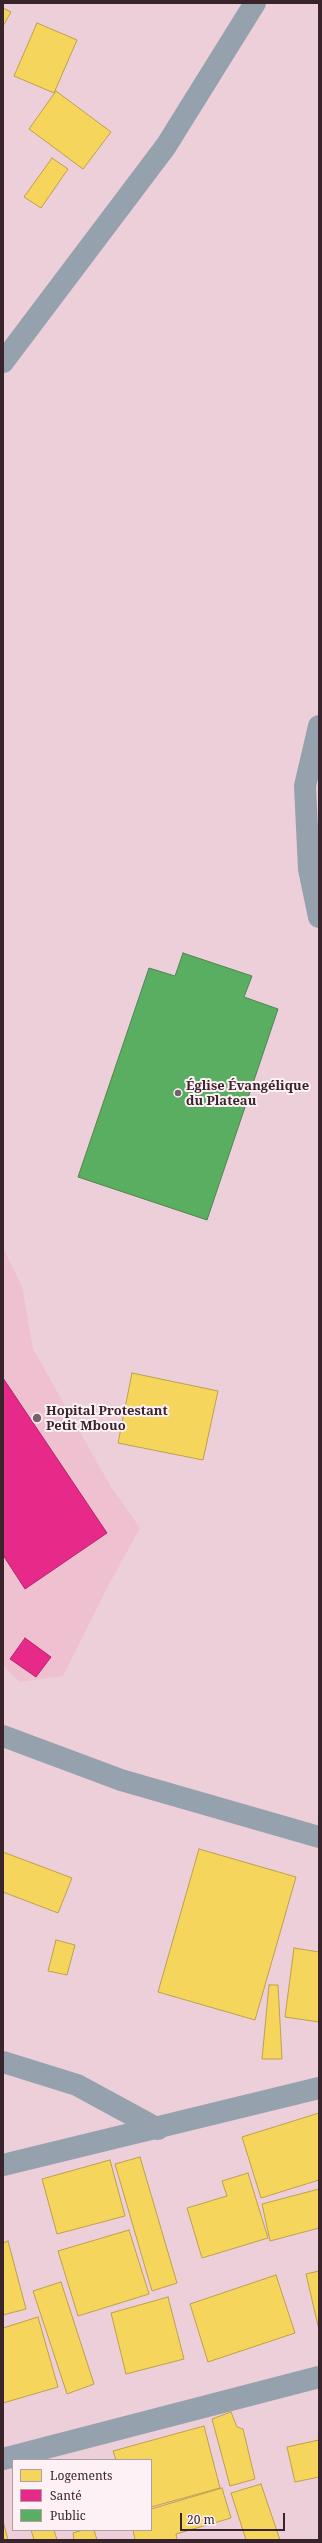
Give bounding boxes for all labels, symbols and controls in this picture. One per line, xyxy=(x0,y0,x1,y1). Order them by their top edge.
place label: Église Évangélique du Plateau xyxy=(186,1078,309,1109)
marker: Église Évangélique du Plateau xyxy=(173,1088,183,1098)
place label: Hopital Protestant Petit Mbouo xyxy=(46,1403,168,1434)
marker: Hopital Protestant Petit Mbouo xyxy=(31,1412,43,1424)
legend xyxy=(12,2459,152,2531)
text: Logements xyxy=(50,2467,112,2484)
text: Santé xyxy=(50,2487,82,2504)
scale bar xyxy=(182,2505,287,2531)
text: Public xyxy=(50,2507,86,2524)
text: 20 m xyxy=(187,2511,215,2528)

